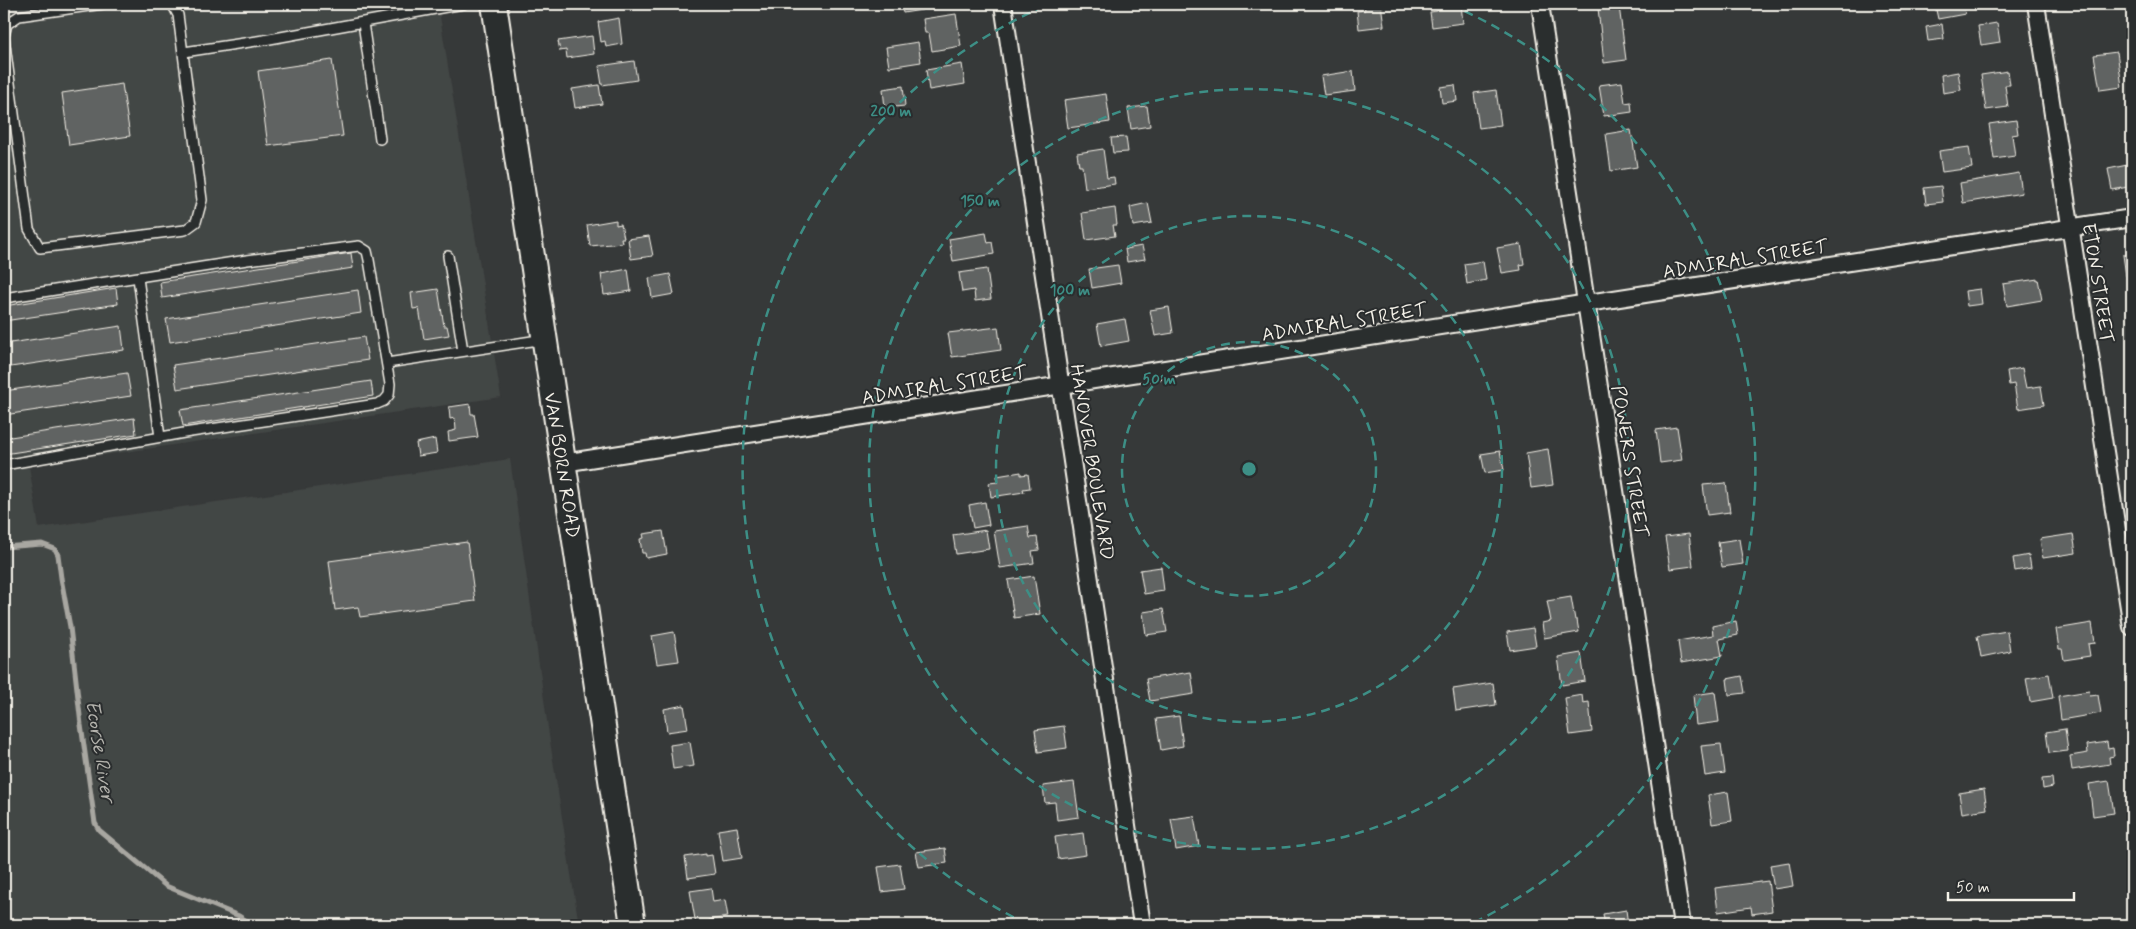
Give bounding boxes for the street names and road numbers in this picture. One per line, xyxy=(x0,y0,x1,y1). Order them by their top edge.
street label: ETON STREET xyxy=(2076,221,2119,345)
street label: ADMIRAL STREET xyxy=(1661,234,1831,285)
street label: ADMIRAL STREET xyxy=(1260,297,1430,348)
street label: ADMIRAL STREET xyxy=(860,360,1030,411)
street label: HANOVER BOULEVARD xyxy=(1064,362,1119,562)
street label: POWERS STREET xyxy=(1605,384,1654,540)
street label: VAN BORN ROAD xyxy=(538,391,585,540)

